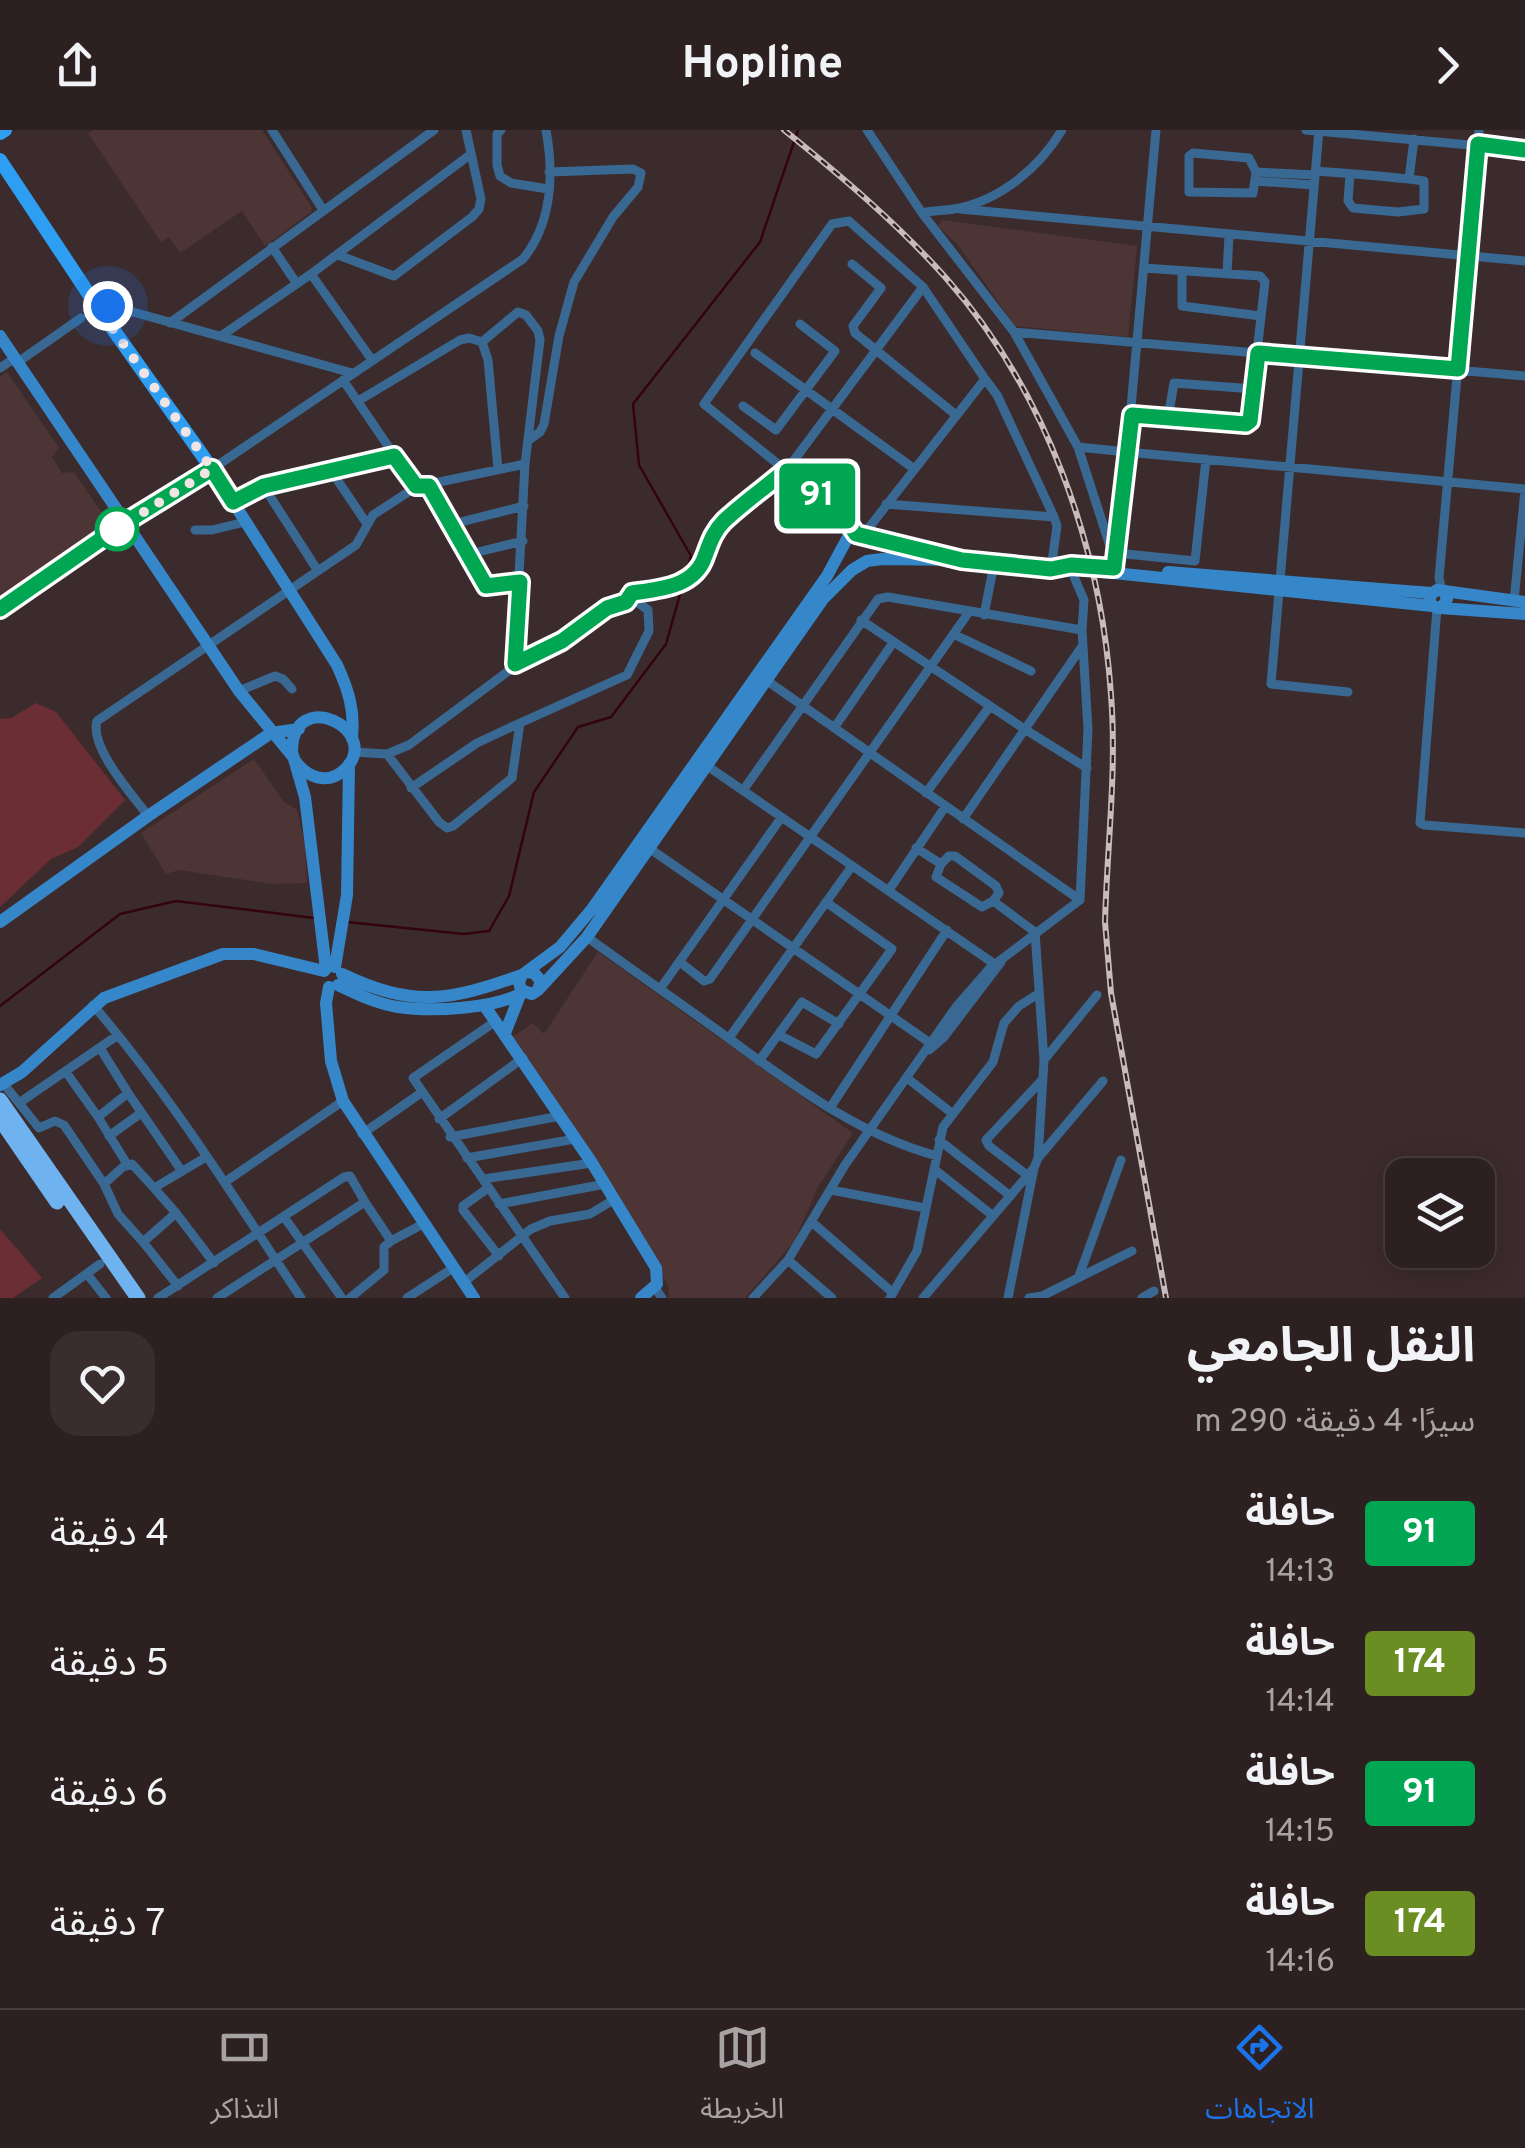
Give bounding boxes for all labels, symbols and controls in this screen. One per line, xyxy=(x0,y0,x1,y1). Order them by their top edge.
text: Hopline xyxy=(682,37,843,94)
icon: share xyxy=(50,38,105,93)
icon: forward xyxy=(1420,38,1475,93)
your location xyxy=(83,281,133,331)
line badge: 91 xyxy=(772,464,862,528)
text: 91 xyxy=(799,474,835,518)
unlabelled marker xyxy=(96,508,138,550)
map controls xyxy=(1385,1158,1495,1268)
button: layers xyxy=(1385,1158,1495,1268)
text: النقل الجامعي xyxy=(1187,1319,1475,1379)
button: heart xyxy=(50,1331,155,1436)
text: سيرًا · 4 دقيقة · 290 m xyxy=(1194,1403,1475,1443)
text: حافلة xyxy=(1246,1491,1335,1540)
text: 4 دقيقة xyxy=(50,1511,169,1560)
text: 91 xyxy=(1402,1511,1438,1555)
text: 14:13 xyxy=(1265,1553,1335,1593)
text: حافلة xyxy=(1246,1621,1335,1670)
text: 5 دقيقة xyxy=(50,1641,169,1690)
text: 174 xyxy=(1394,1641,1446,1685)
text: 14:14 xyxy=(1265,1683,1335,1723)
text: حافلة xyxy=(1246,1751,1335,1800)
text: 6 دقيقة xyxy=(50,1771,168,1820)
text: 91 xyxy=(1402,1771,1438,1815)
text: 14:15 xyxy=(1265,1813,1335,1853)
text: حافلة xyxy=(1246,1881,1335,1930)
text: 7 دقيقة xyxy=(50,1901,165,1950)
text: 174 xyxy=(1394,1901,1446,1945)
text: 14:16 xyxy=(1266,1943,1335,1983)
tab: التذاكر xyxy=(211,2020,279,2139)
tab: الخريطة xyxy=(700,2020,784,2139)
tab: الاتجاهات xyxy=(1205,2020,1314,2139)

